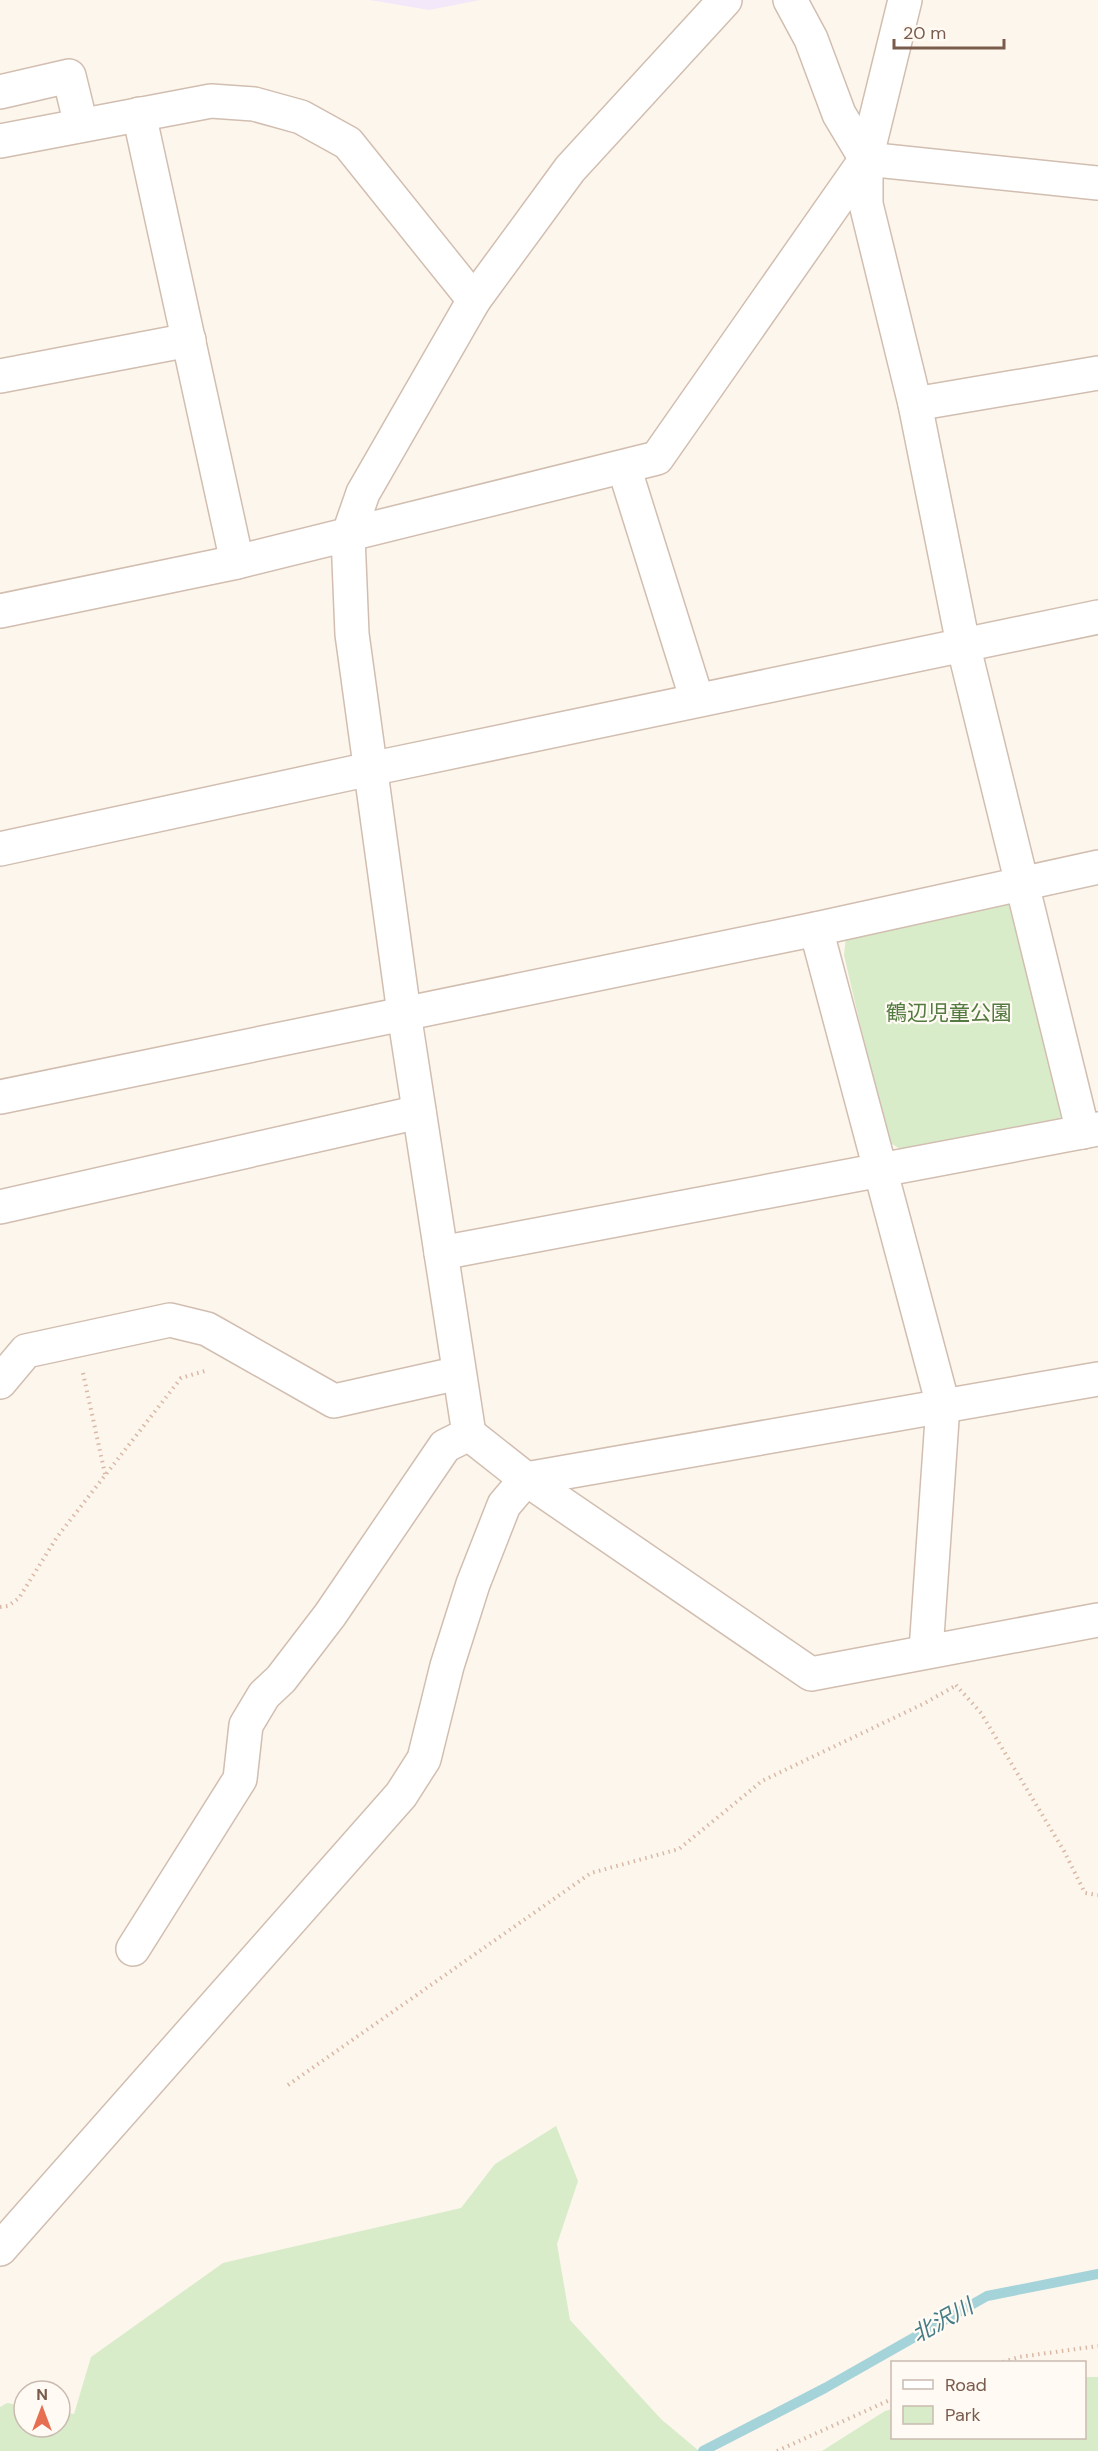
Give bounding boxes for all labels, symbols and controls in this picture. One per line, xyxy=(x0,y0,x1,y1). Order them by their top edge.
scale bar xyxy=(894,12,1004,50)
text: 20 m xyxy=(903,21,946,45)
park label: 鶴辺児童公園 xyxy=(886,999,1012,1027)
water label: 北沢川 xyxy=(906,2291,980,2349)
legend xyxy=(891,2361,1086,2439)
text: Road xyxy=(945,2373,987,2397)
north arrow xyxy=(12,2379,72,2439)
text: N xyxy=(36,2384,48,2405)
text: Park xyxy=(945,2403,981,2427)

